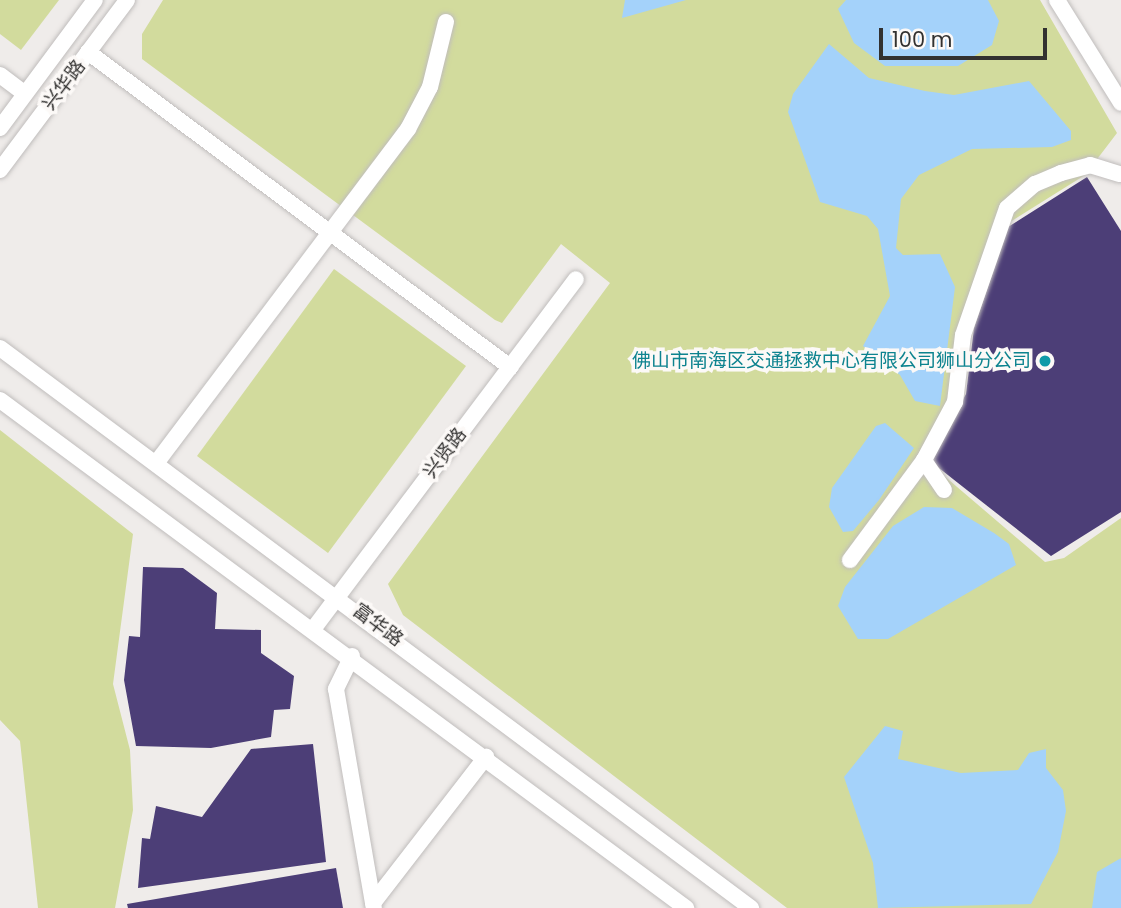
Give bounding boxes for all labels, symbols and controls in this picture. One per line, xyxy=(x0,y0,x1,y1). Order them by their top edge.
scale bar xyxy=(883,14,1051,58)
text: 100 m xyxy=(892,25,952,54)
street label: 兴华路 xyxy=(38,55,90,115)
place label: 佛山市南海区交通拯救中心有限公司狮山分公司 xyxy=(632,350,1031,372)
marker: 佛山市南海区交通拯救中心有限公司狮山分公司 xyxy=(1037,353,1053,369)
street label: 兴贤路 xyxy=(419,423,471,483)
street label: 富华路 xyxy=(348,599,408,651)

